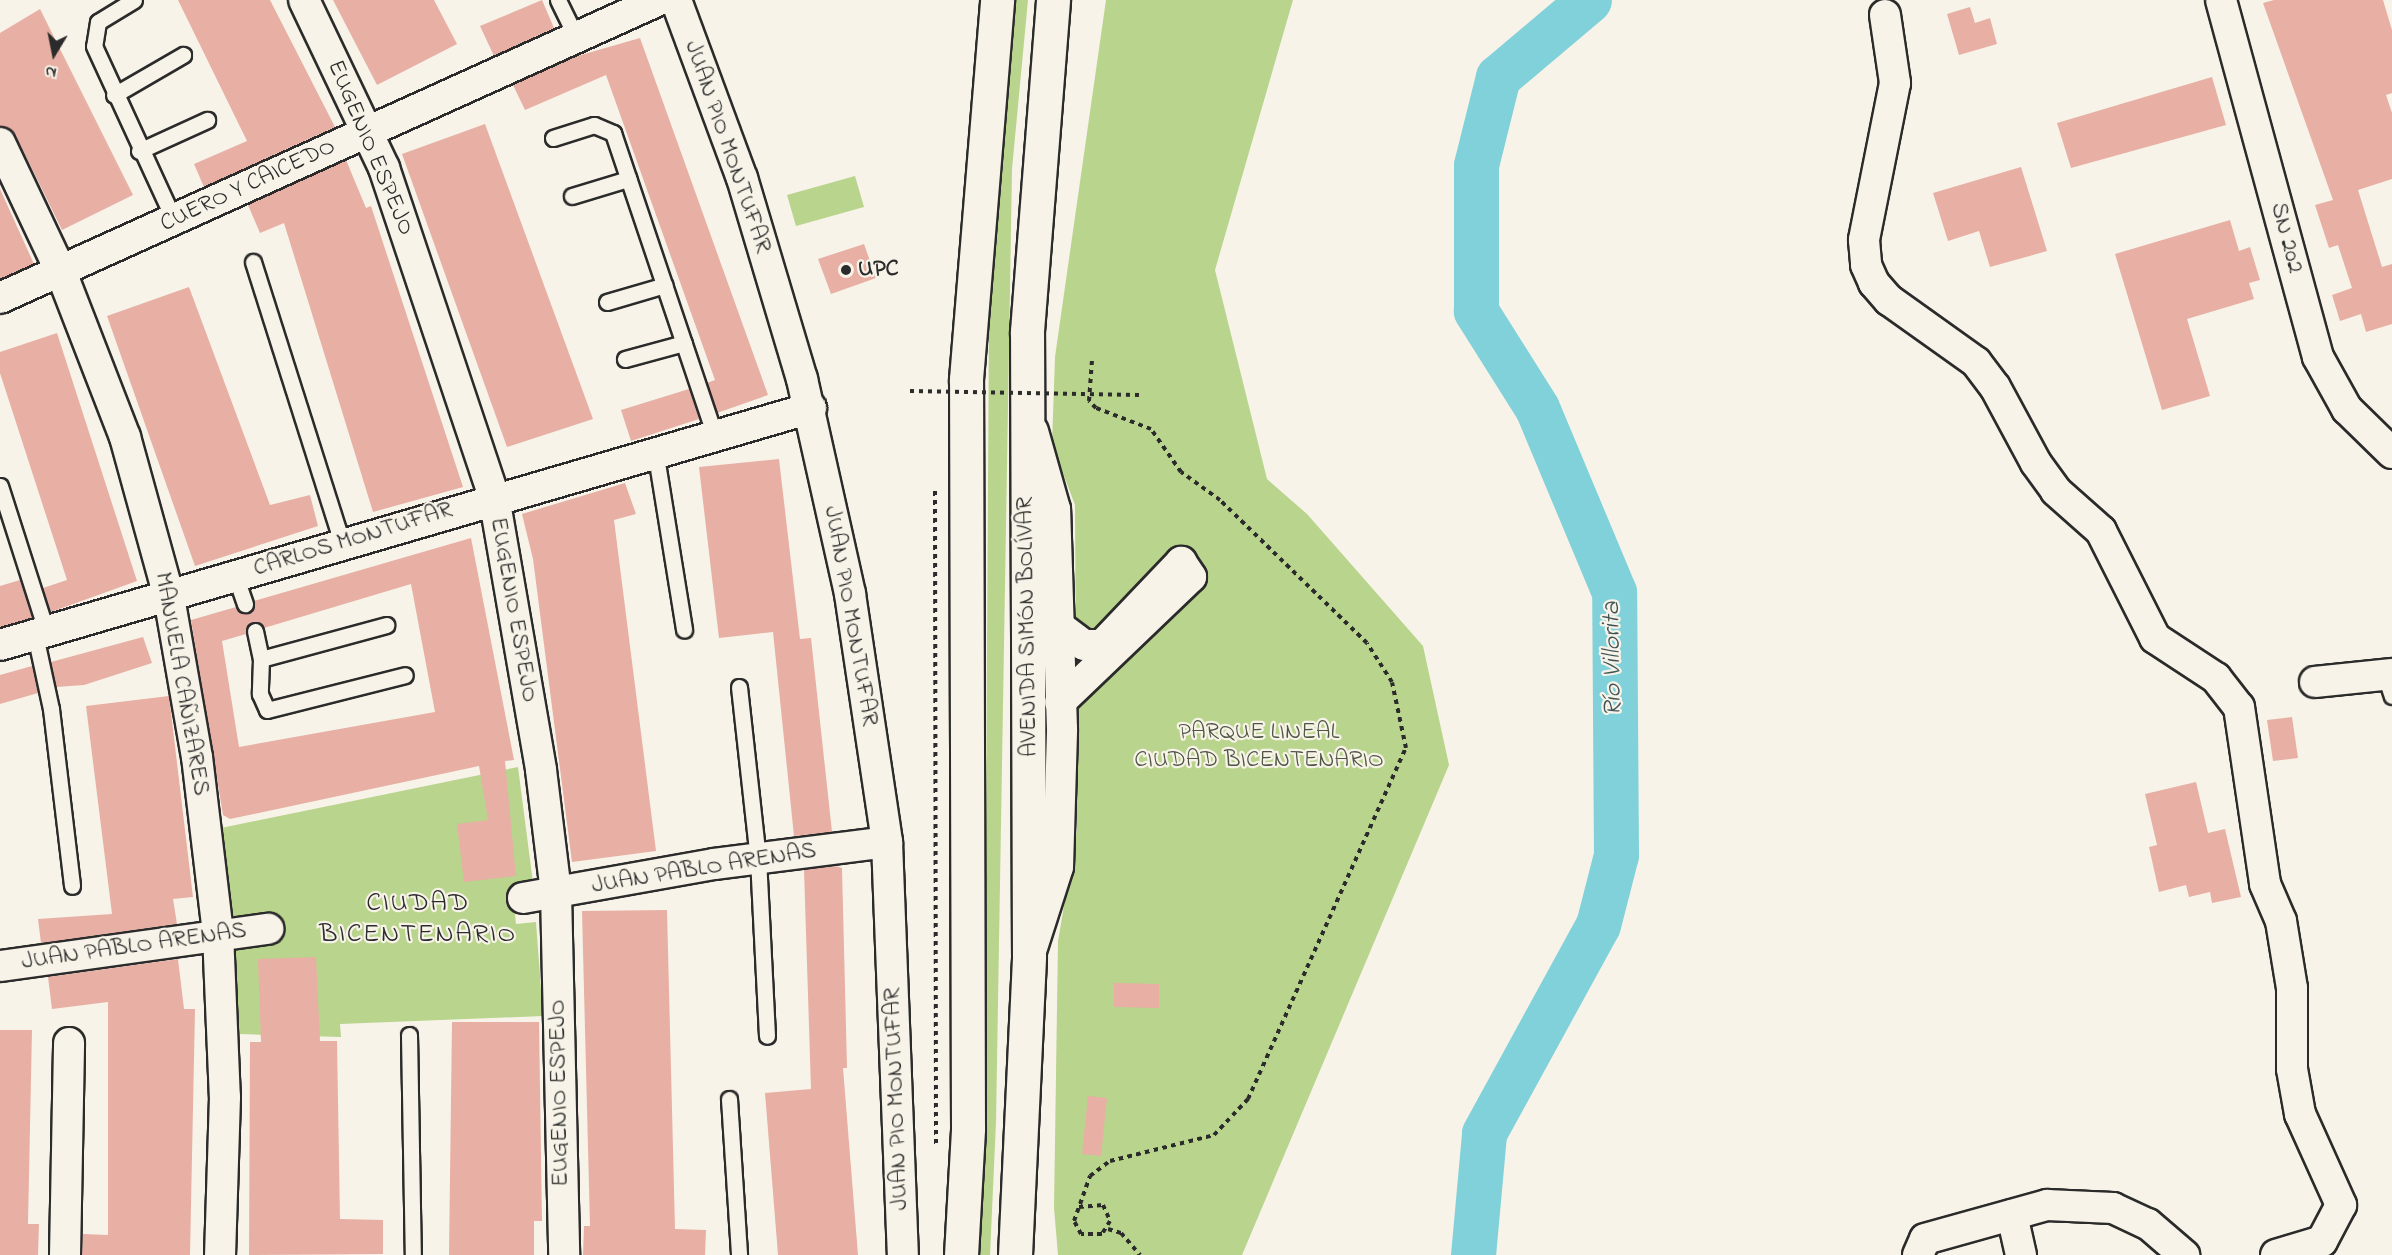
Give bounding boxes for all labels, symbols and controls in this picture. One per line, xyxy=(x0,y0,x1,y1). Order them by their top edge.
north arrow xyxy=(24,24,84,84)
street label: JUAN PIO MONTUFAR xyxy=(677,37,777,257)
street label: EUGENIO ESPEJO xyxy=(320,56,420,240)
text: N xyxy=(43,59,58,84)
street label: CUERO Y CAICEDO xyxy=(156,133,340,239)
street label: SN 202 xyxy=(2263,200,2309,276)
place label: UPC xyxy=(858,256,899,284)
marker: UPC xyxy=(839,263,853,277)
street label: CARLOS MONTUFAR xyxy=(250,496,456,584)
street label: AVENIDA SIMÓN BOLÍVAR xyxy=(1011,497,1045,757)
street label: JUAN PIO MONTUFAR xyxy=(816,504,884,728)
street label: EUGENIO ESPEJO xyxy=(483,515,543,705)
street label: MANUELA CAÑIZARES xyxy=(147,570,215,798)
water label: Río Villorita xyxy=(1597,601,1631,717)
park label: PARQUE LINEAL CIUDAD BICENTENARIO xyxy=(1134,719,1384,775)
street label: JUAN PABLO ARENAS xyxy=(590,837,818,901)
district label: CIUDAD BICENTENARIO xyxy=(319,887,517,950)
street label: JUAN PABLO ARENAS xyxy=(20,917,248,977)
street label: JUAN PIO MONTUFAR xyxy=(879,987,915,1211)
street label: EUGENIO ESPEJO xyxy=(544,999,576,1187)

